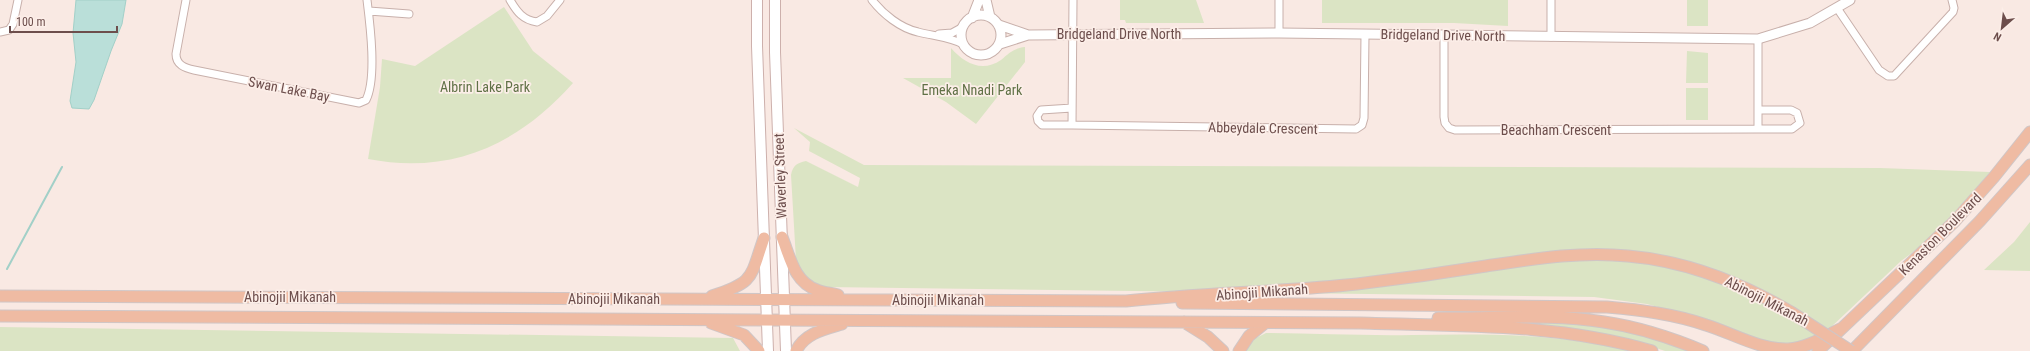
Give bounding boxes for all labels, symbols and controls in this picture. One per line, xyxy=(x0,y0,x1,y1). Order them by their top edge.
scale bar xyxy=(10,8,117,34)
north arrow xyxy=(1982,8,2022,48)
text: 100 m xyxy=(16,15,46,29)
street label: Bridgeland Drive North xyxy=(1057,26,1181,42)
street label: Bridgeland Drive North xyxy=(1380,26,1506,44)
text: N xyxy=(1991,29,2004,44)
street label: Swan Lake Bay xyxy=(247,73,331,105)
park label: Albrin Lake Park xyxy=(440,79,531,95)
park label: Emeka Nnadi Park xyxy=(922,82,1023,98)
street label: Abbeydale Crescent xyxy=(1208,119,1318,137)
street label: Beachham Crescent xyxy=(1501,122,1611,138)
street label: Waverley Street xyxy=(771,133,789,219)
street label: Kenaston Boulevard xyxy=(1896,190,1984,278)
street label: Abinojii Mikanah xyxy=(1722,273,1812,329)
street label: Abinojii Mikanah xyxy=(1216,281,1308,303)
street label: Abinojii Mikanah xyxy=(244,289,336,305)
street label: Abinojii Mikanah xyxy=(568,291,660,307)
street label: Abinojii Mikanah xyxy=(892,292,984,308)

